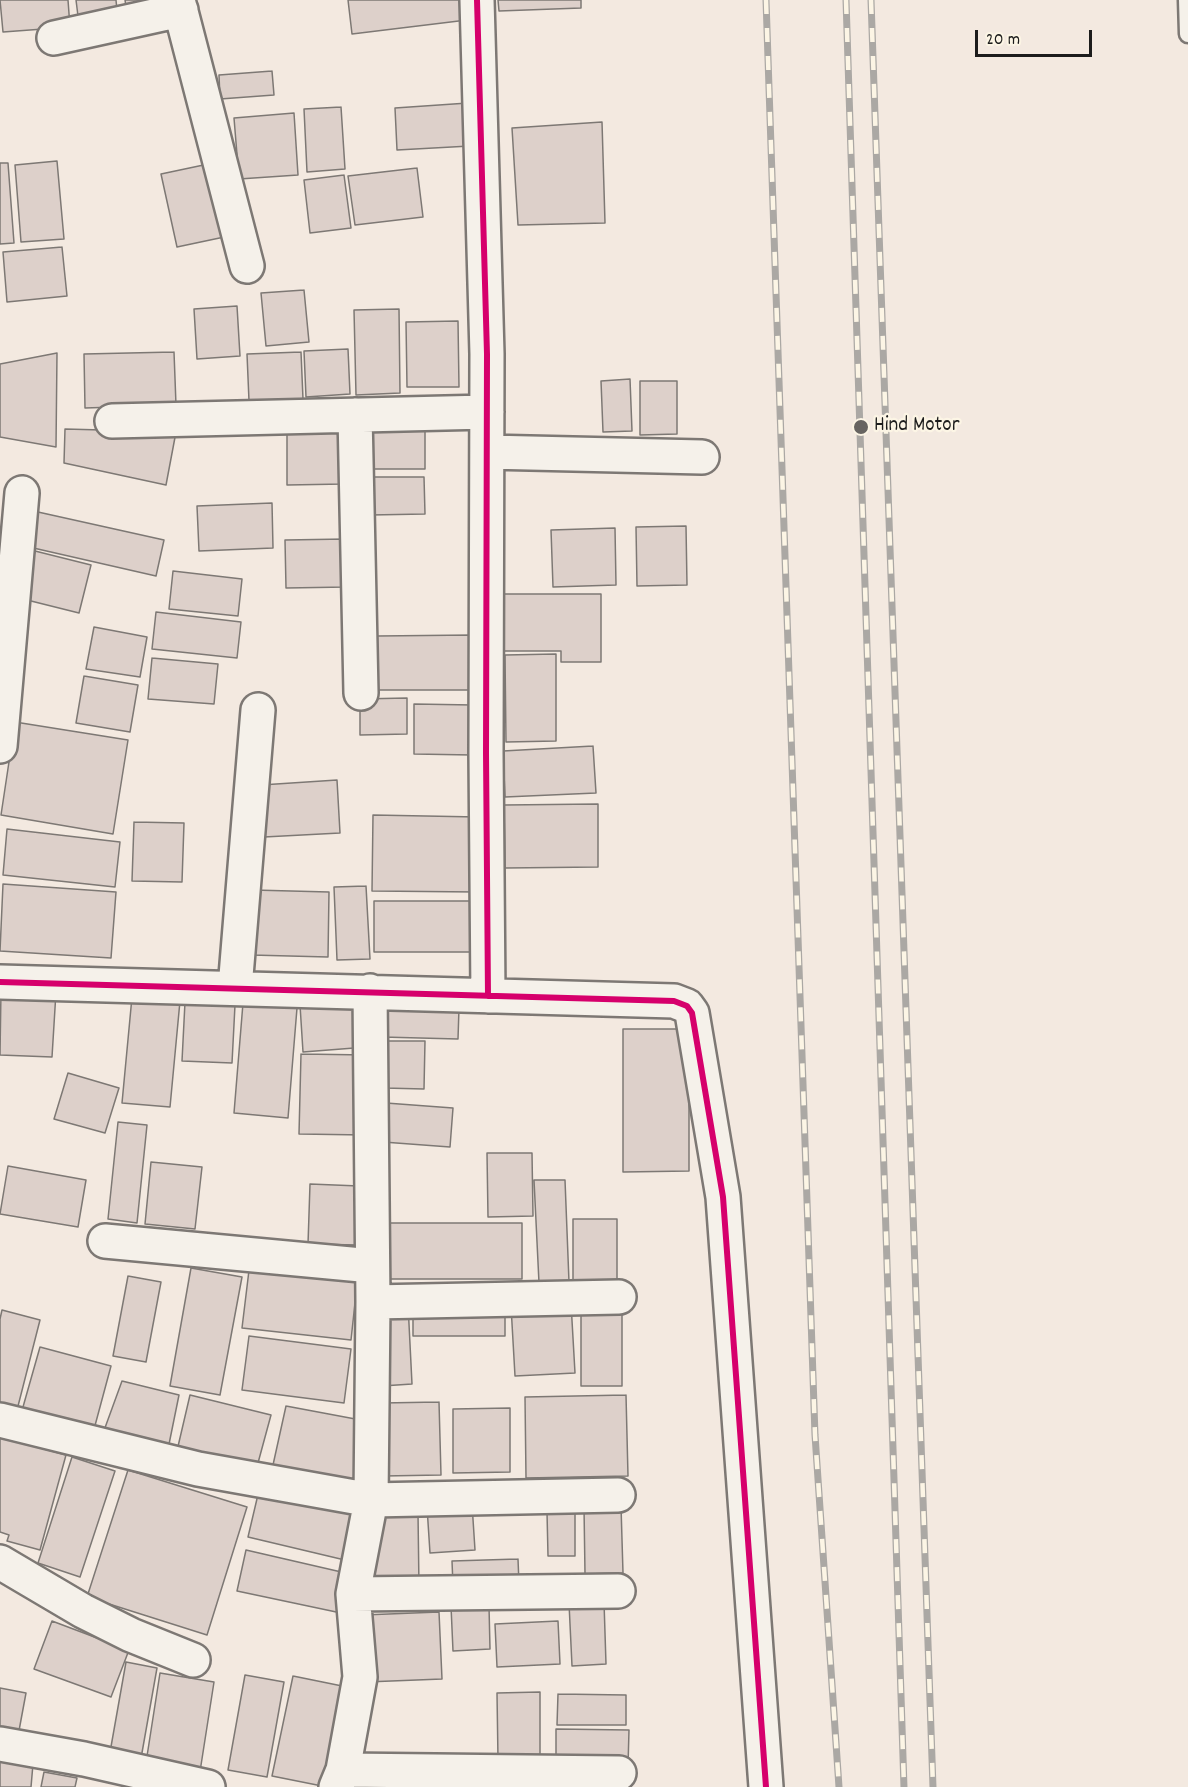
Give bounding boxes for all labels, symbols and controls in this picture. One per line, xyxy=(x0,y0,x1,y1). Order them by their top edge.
scale bar xyxy=(978,18,1095,56)
text: 20 m xyxy=(986,28,1020,53)
place label: Hind Motor xyxy=(874,414,959,440)
marker: Hind Motor xyxy=(852,418,870,436)

